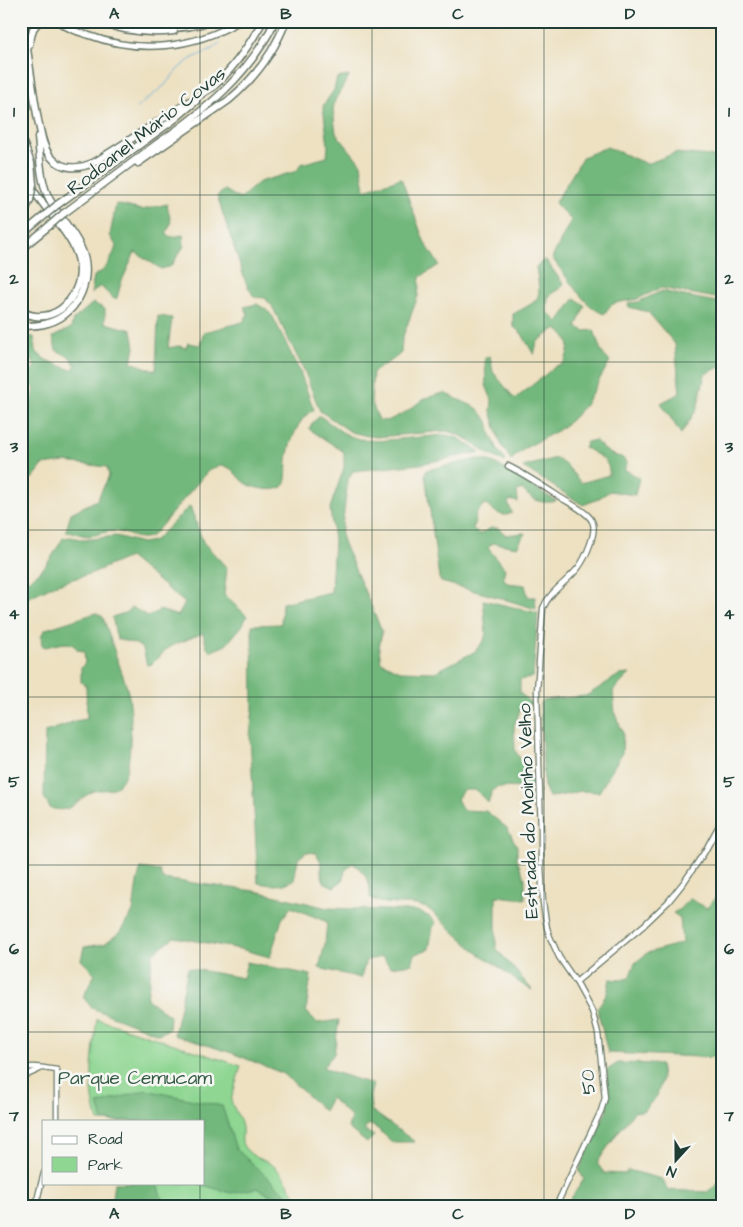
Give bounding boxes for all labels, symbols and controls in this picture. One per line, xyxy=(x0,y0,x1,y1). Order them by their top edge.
text: A xyxy=(109,3,120,25)
text: B xyxy=(280,3,292,25)
text: C xyxy=(452,3,464,25)
text: D xyxy=(625,3,636,25)
street label: Rodoanel Mário Covas xyxy=(62,61,232,202)
text: 1 xyxy=(13,101,16,123)
text: 1 xyxy=(728,101,731,123)
text: 2 xyxy=(8,268,19,290)
text: 2 xyxy=(723,268,734,290)
text: 3 xyxy=(9,436,19,458)
text: 3 xyxy=(724,436,734,458)
text: 4 xyxy=(9,603,20,625)
text: 4 xyxy=(724,603,735,625)
street label: Estrada do Moinho Velho xyxy=(511,703,546,919)
text: 5 xyxy=(8,771,20,793)
text: 5 xyxy=(723,771,735,793)
text: 6 xyxy=(9,938,19,960)
text: 6 xyxy=(724,938,734,960)
park label: Parque Cemucam xyxy=(58,1065,212,1092)
street label: 50 xyxy=(574,1069,603,1095)
text: 7 xyxy=(8,1105,19,1127)
text: 7 xyxy=(723,1105,734,1127)
legend xyxy=(42,1120,205,1184)
text: Road xyxy=(88,1129,123,1150)
north arrow xyxy=(650,1134,700,1184)
text: Park xyxy=(88,1155,123,1176)
text: N xyxy=(664,1160,679,1182)
text: A xyxy=(109,1203,120,1225)
text: B xyxy=(280,1203,292,1225)
text: C xyxy=(452,1203,464,1225)
text: D xyxy=(625,1203,636,1225)

